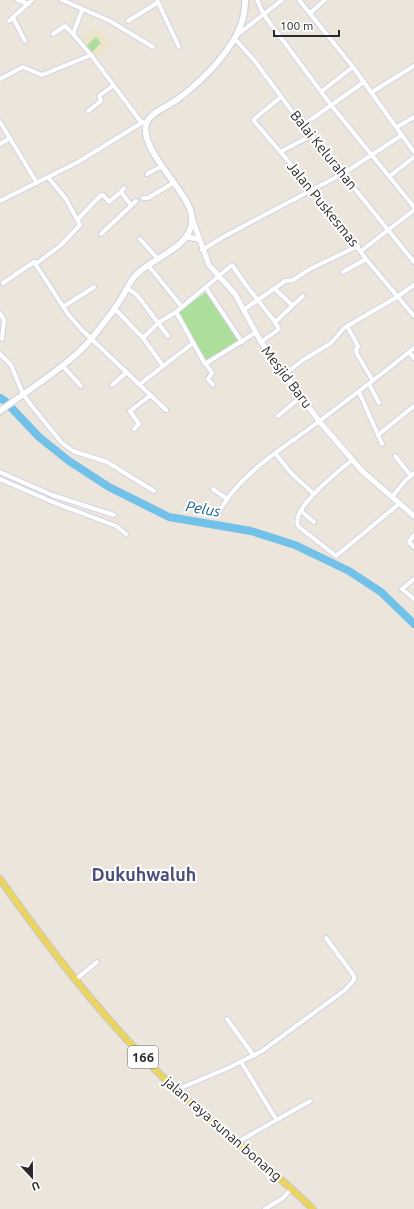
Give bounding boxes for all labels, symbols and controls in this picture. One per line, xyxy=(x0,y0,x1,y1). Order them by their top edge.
scale bar xyxy=(274,12,339,38)
text: 100 m xyxy=(280,19,313,32)
street label: Balai Kelurahan xyxy=(287,107,361,193)
street label: Jalan Puskesmas xyxy=(284,158,362,250)
street label: Mesjid Baru xyxy=(258,343,316,411)
water label: Pelus xyxy=(184,497,222,520)
district label: Dukuhwaluh xyxy=(92,864,196,884)
road number: 166 xyxy=(128,1046,158,1068)
street label: jalan raya sunan bonang xyxy=(160,1073,285,1184)
north arrow xyxy=(12,1157,52,1197)
text: U xyxy=(30,1179,42,1193)

